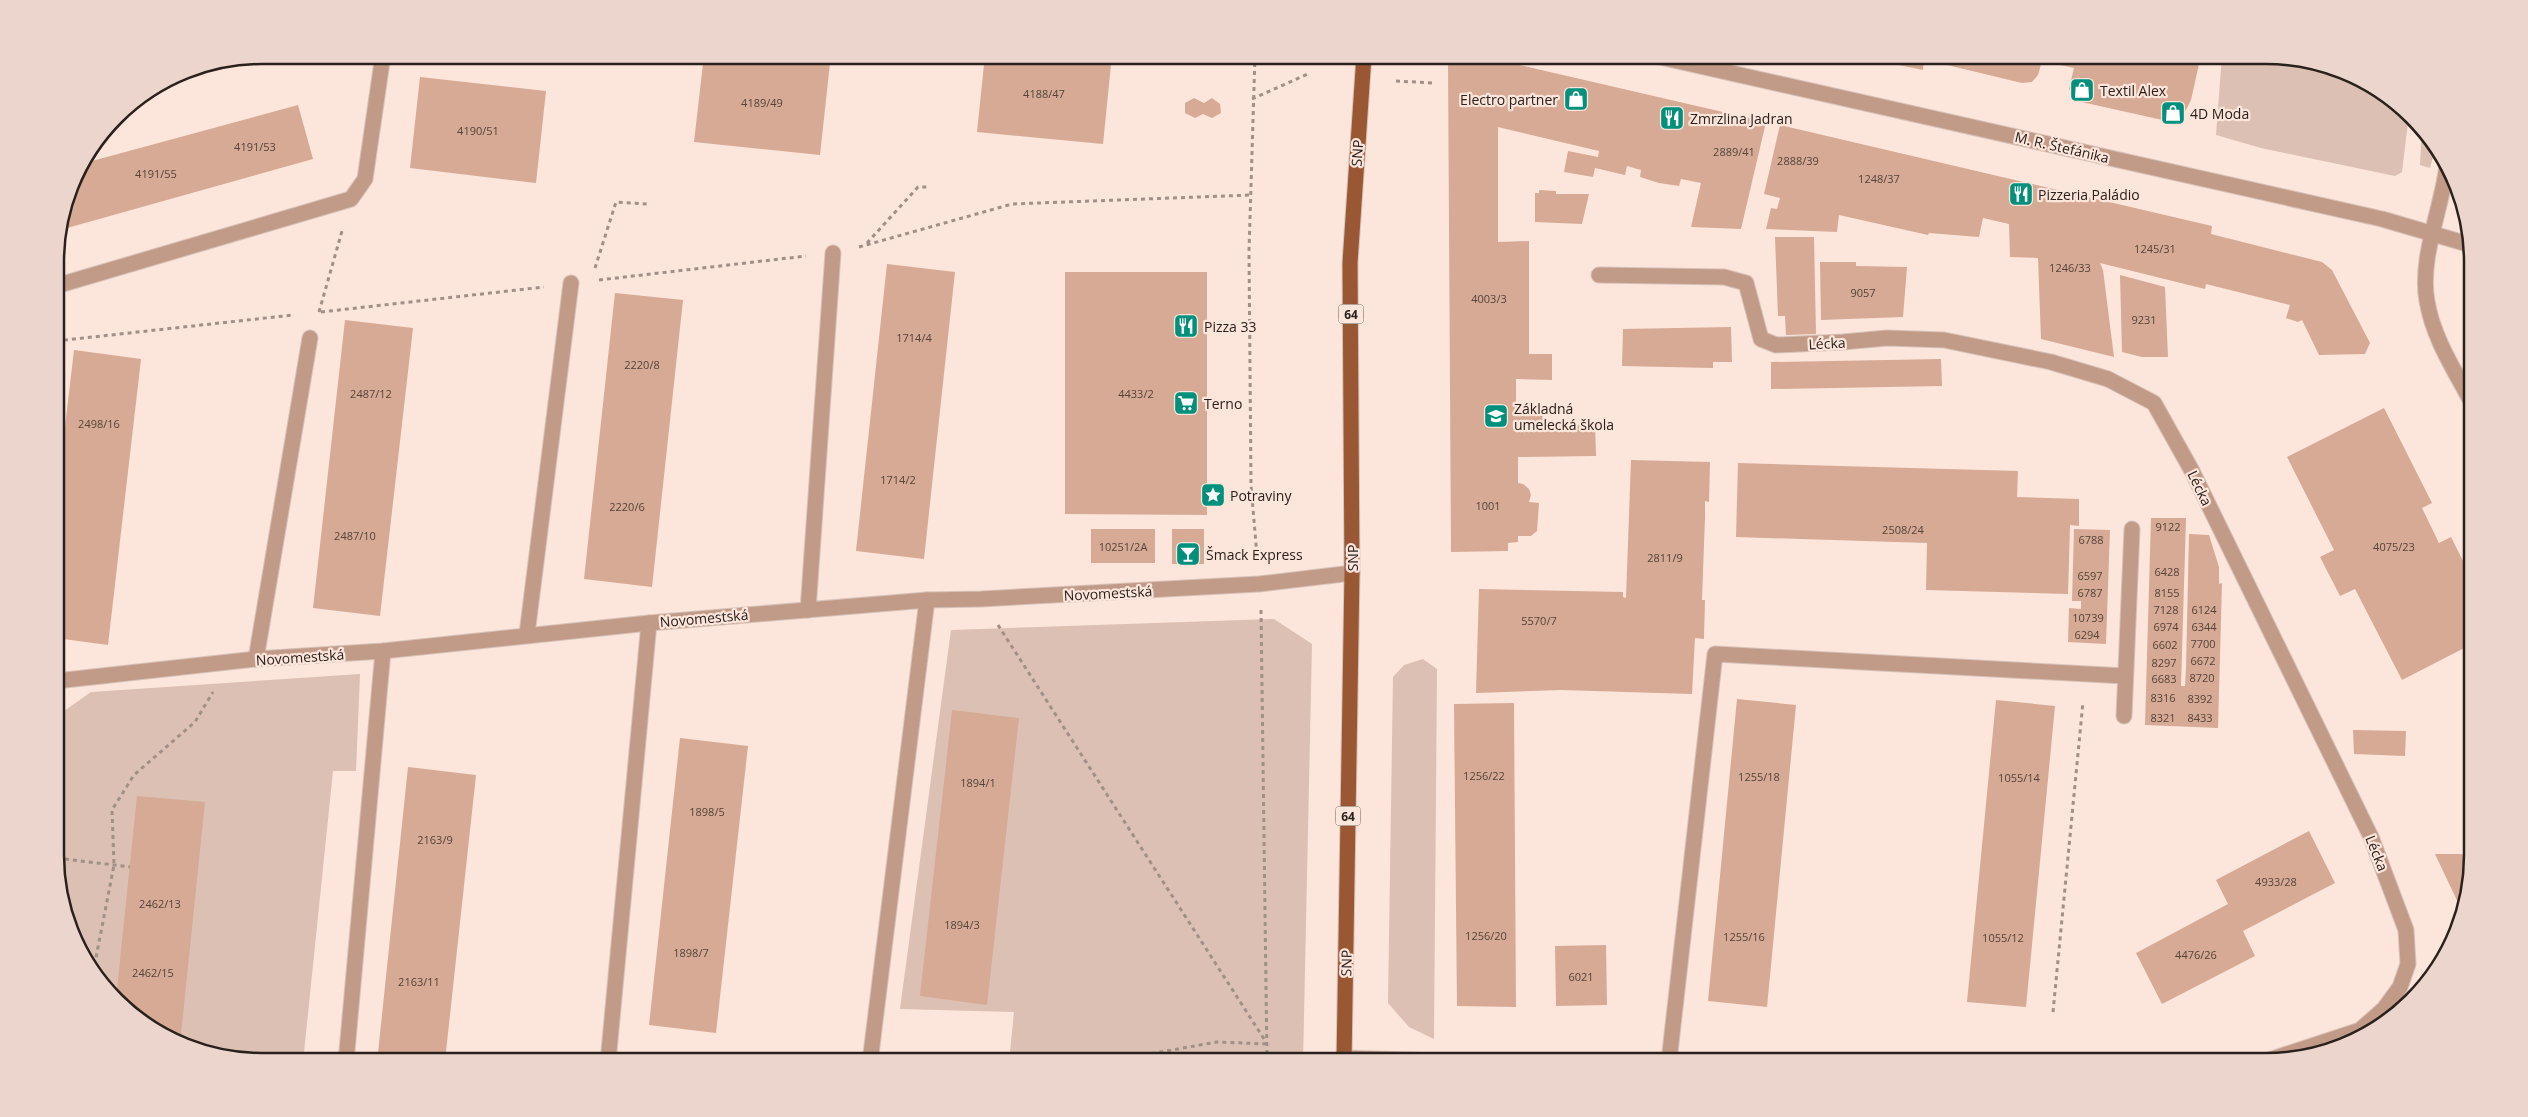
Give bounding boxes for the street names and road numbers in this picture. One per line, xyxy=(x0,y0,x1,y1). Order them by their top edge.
street label: M. R. Štefánika xyxy=(2013,127,2111,167)
street label: SNP xyxy=(1347,139,1367,167)
road number: 64 xyxy=(1338,304,1364,324)
street label: Lécka xyxy=(1808,333,1846,353)
street label: Lécka xyxy=(2183,467,2217,509)
street label: SNP xyxy=(1343,545,1362,571)
street label: Novomestská xyxy=(1063,581,1153,605)
street label: Novomestská xyxy=(659,605,749,631)
street label: Novomestská xyxy=(255,644,345,670)
road number: 64 xyxy=(1336,806,1360,826)
street label: Lécka xyxy=(2361,832,2393,874)
street label: SNP xyxy=(1336,950,1356,976)

